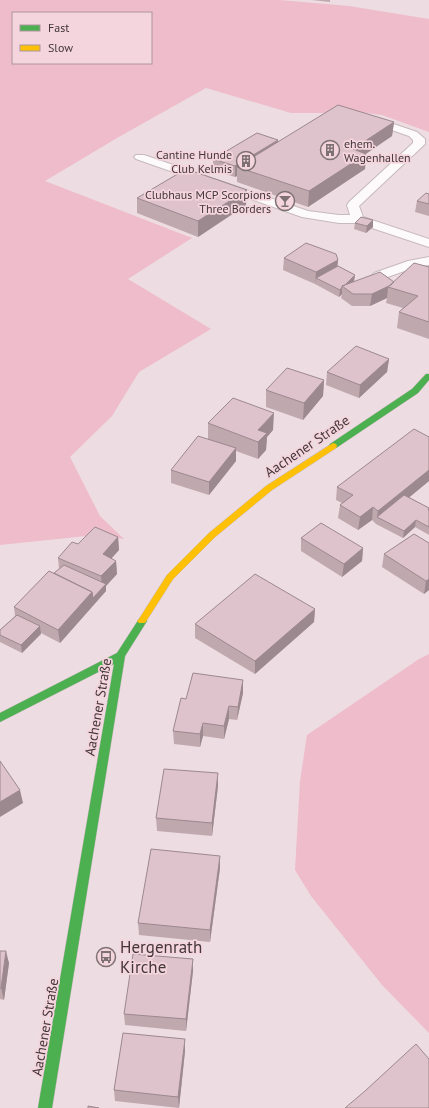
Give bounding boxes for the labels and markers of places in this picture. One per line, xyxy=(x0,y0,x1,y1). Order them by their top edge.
place label: ehem. Wagenhallen xyxy=(344,136,411,165)
building icon: ehem. Wagenhallen xyxy=(319,139,341,161)
place label: Cantine Hunde Club Kelmis xyxy=(156,147,232,176)
building icon: Cantine Hunde Club Kelmis xyxy=(235,150,257,172)
place label: Clubhaus MCP Scorpions Three Borders xyxy=(145,187,271,216)
bar icon: Clubhaus MCP Scorpions Three Borders xyxy=(274,190,296,212)
place label: Hergenrath Kirche xyxy=(120,936,202,978)
bus stop icon: Hergenrath Kirche xyxy=(95,946,117,968)

